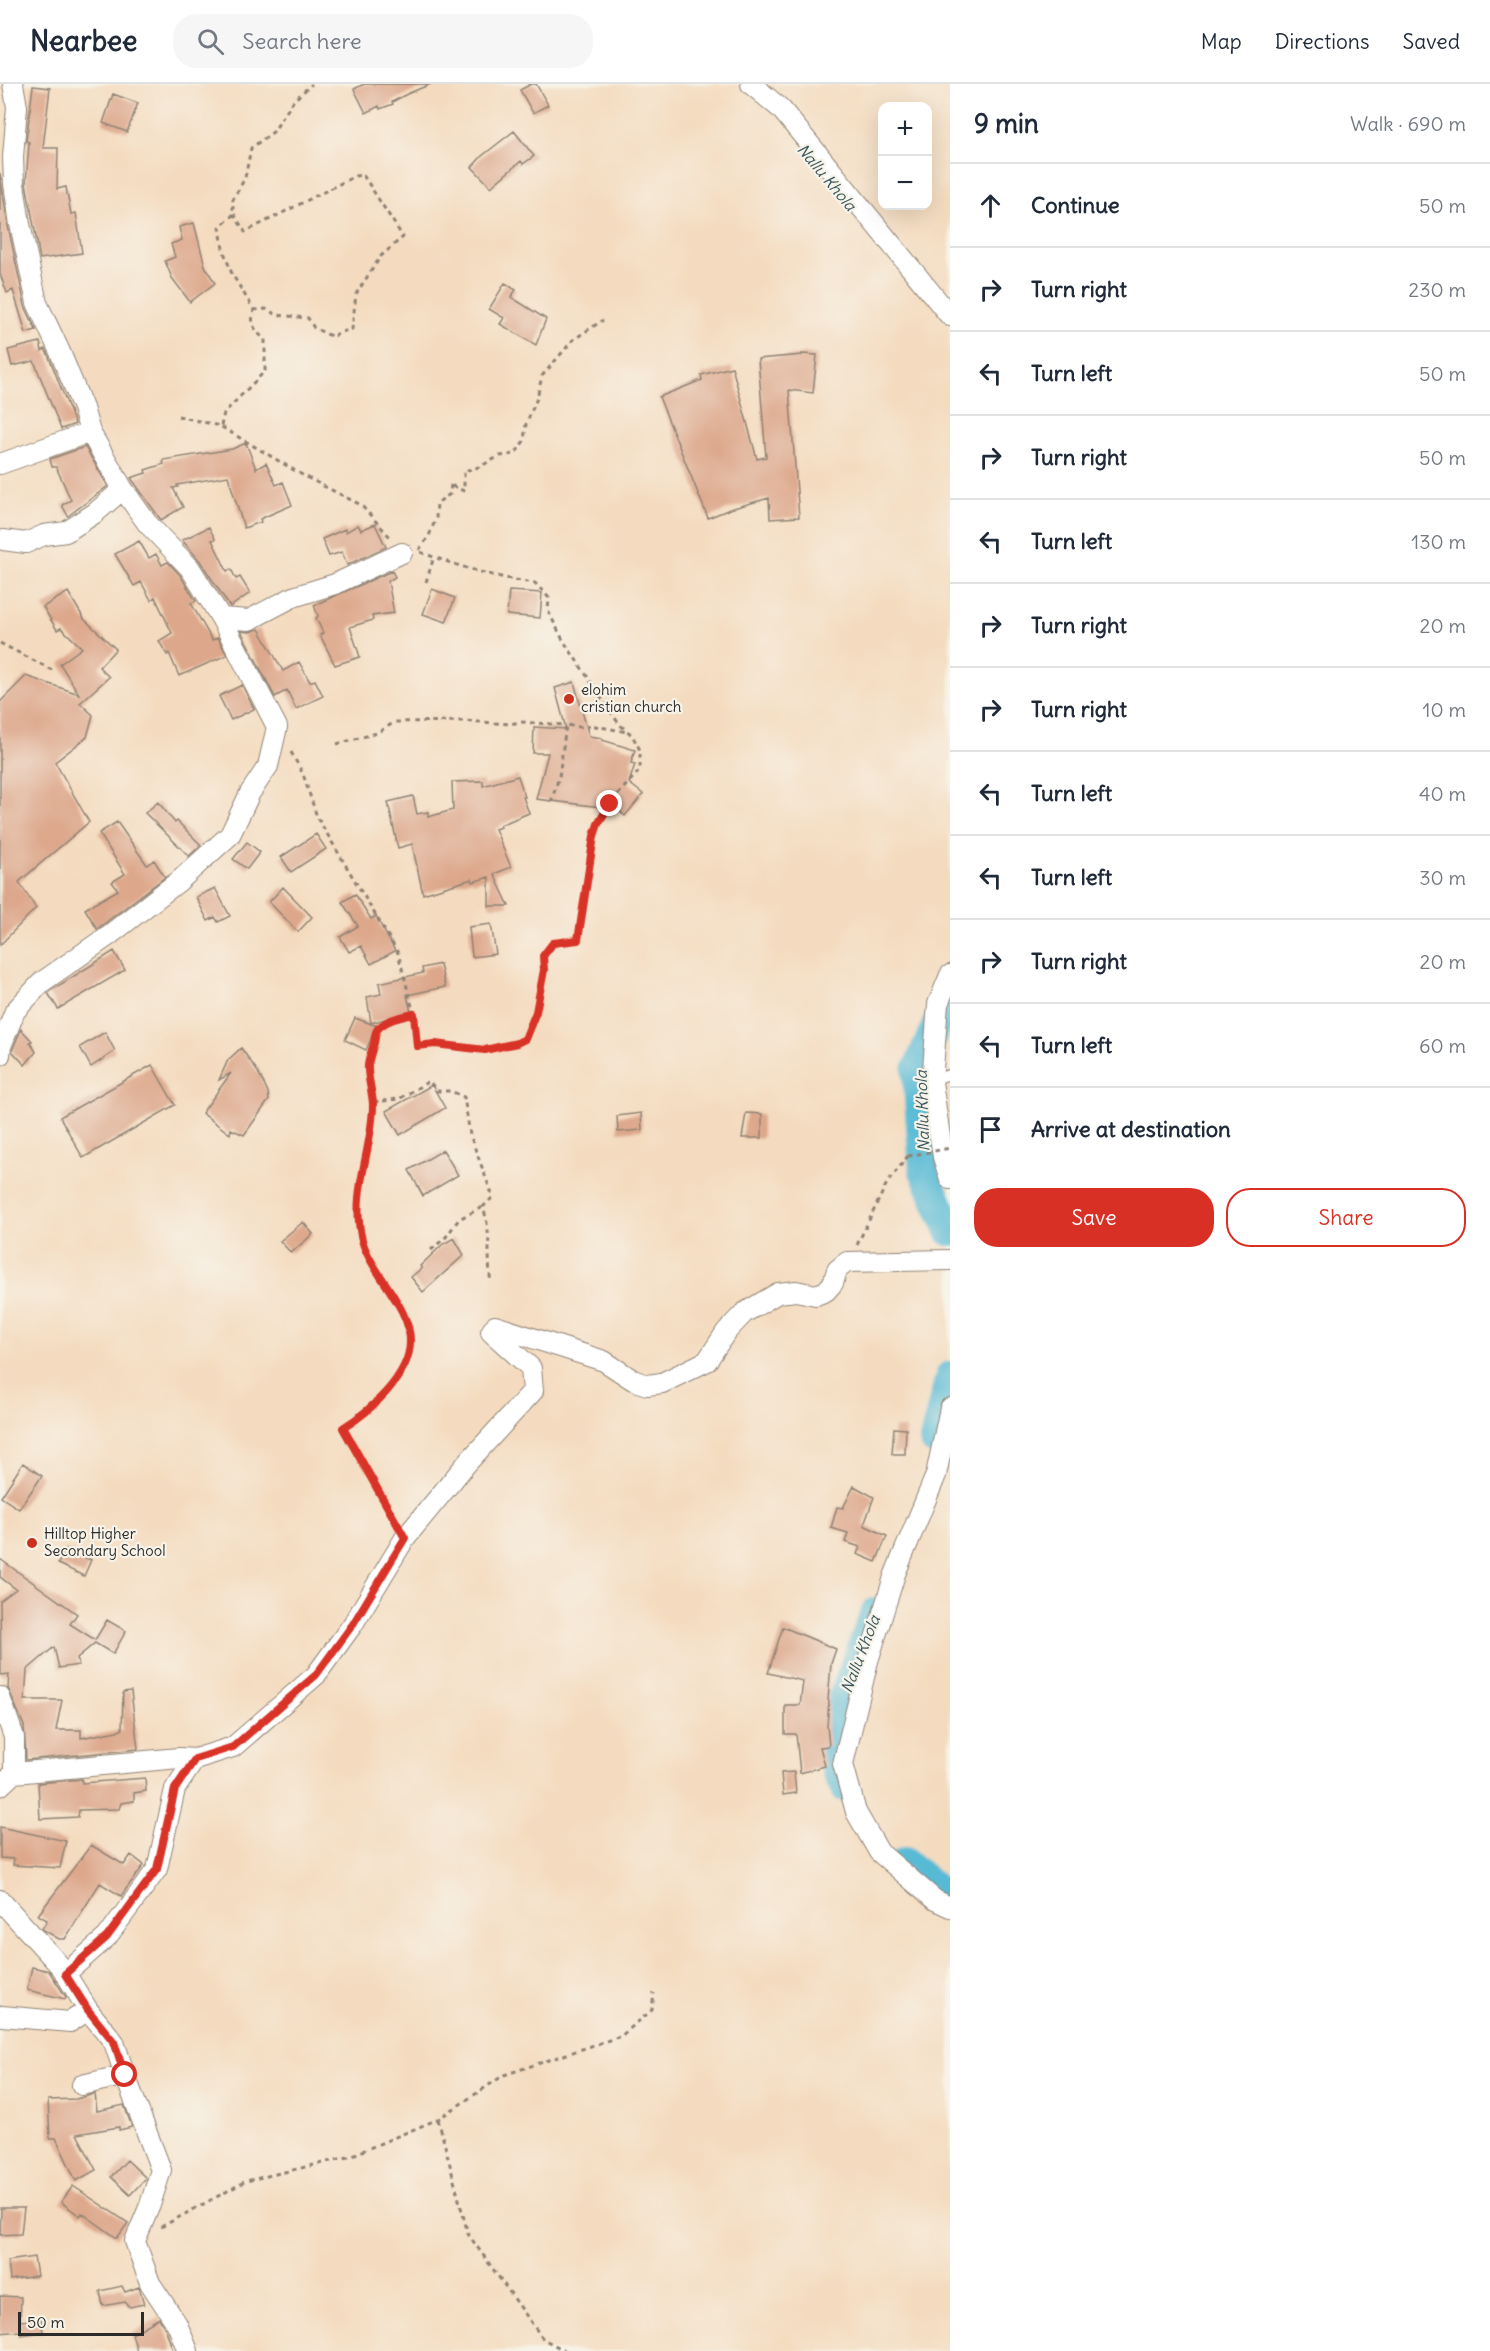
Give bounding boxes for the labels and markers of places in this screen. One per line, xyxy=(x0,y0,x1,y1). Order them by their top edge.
place label: elohim cristian church xyxy=(581,680,682,716)
marker: elohim cristian church xyxy=(562,692,576,706)
place label: Hilltop Higher Secondary School xyxy=(44,1524,166,1560)
marker: Hilltop Higher Secondary School xyxy=(25,1536,39,1550)

